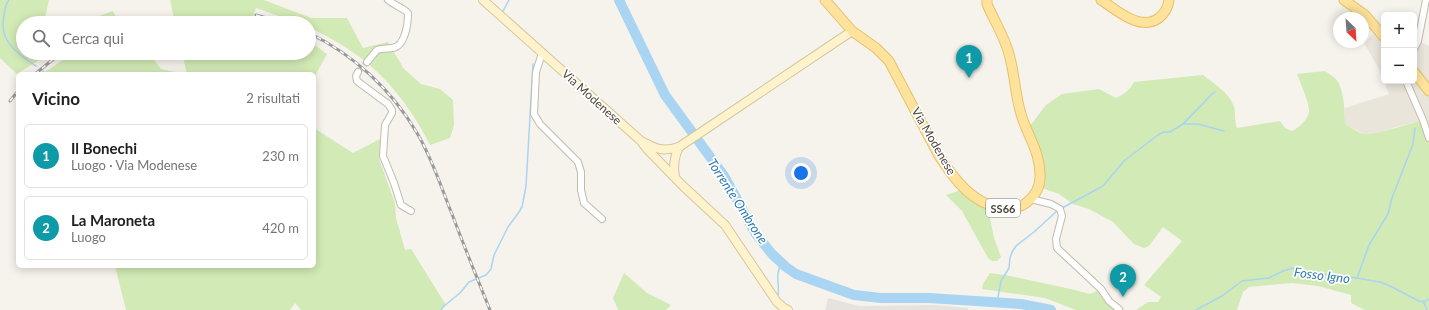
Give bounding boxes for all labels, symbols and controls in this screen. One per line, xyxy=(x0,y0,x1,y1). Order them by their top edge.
north arrow xyxy=(1333,12,1369,48)
map controls xyxy=(1381,12,1417,84)
button: + xyxy=(1381,12,1417,48)
search box xyxy=(16,16,316,60)
icon: search xyxy=(30,27,52,49)
text: Cerca qui xyxy=(62,29,124,47)
pin: 1 xyxy=(956,45,982,78)
button: − xyxy=(1381,48,1417,84)
street label: Via Modenese xyxy=(559,66,625,128)
text: Vicino xyxy=(32,88,80,109)
text: 2 risultati xyxy=(246,90,300,106)
street label: Via Modenese xyxy=(909,105,959,177)
text: Il Bonechi xyxy=(71,139,137,157)
text: 1 xyxy=(42,148,50,164)
text: 230 m xyxy=(262,148,299,164)
water label: Torrente Ombrone xyxy=(704,155,772,247)
text: Luogo · Via Modenese xyxy=(71,157,197,173)
your location xyxy=(791,163,811,183)
road number: SS66 xyxy=(986,199,1020,217)
text: La Maroneta xyxy=(71,211,155,229)
text: 2 xyxy=(42,220,50,236)
text: 420 m xyxy=(262,220,299,236)
text: Luogo xyxy=(71,229,106,245)
pin: 2 xyxy=(1110,264,1136,297)
water label: Fosso Igno xyxy=(1293,264,1351,286)

